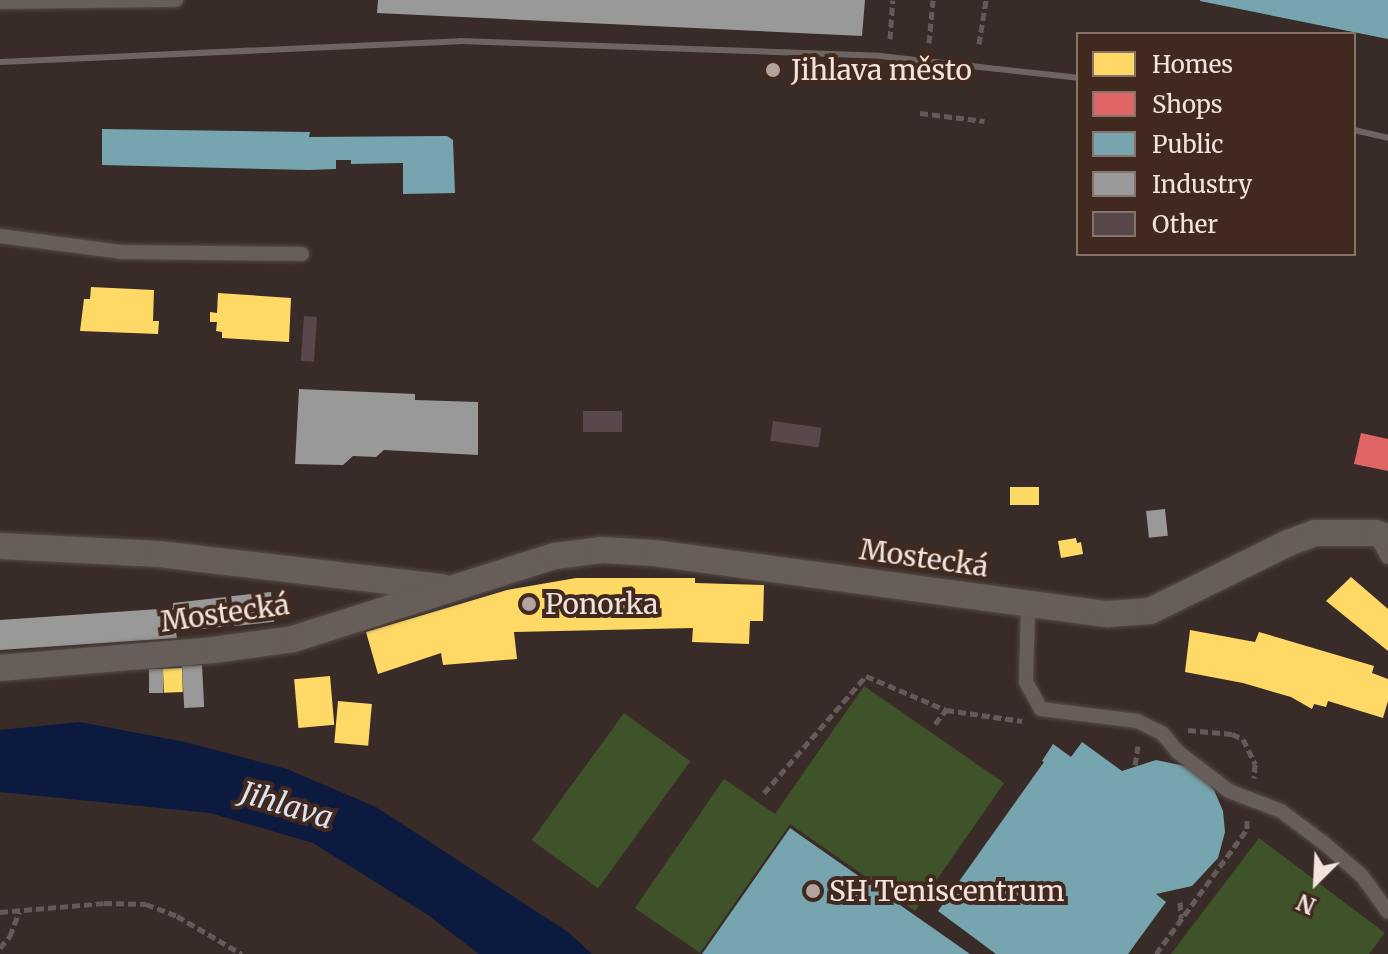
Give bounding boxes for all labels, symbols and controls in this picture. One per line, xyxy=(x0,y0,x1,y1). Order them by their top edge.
legend xyxy=(1076,32,1356,256)
text: Homes xyxy=(1152,49,1233,80)
place label: Jihlava město xyxy=(791,53,972,87)
marker: Jihlava město xyxy=(762,59,784,81)
text: Shops xyxy=(1152,89,1223,120)
text: Public xyxy=(1152,129,1223,160)
text: Industry xyxy=(1152,169,1252,200)
text: Other xyxy=(1152,209,1218,240)
street label: Mostecká xyxy=(857,532,991,584)
street label: Mostecká xyxy=(158,587,292,639)
place label: Ponorka xyxy=(545,587,658,621)
marker: Ponorka xyxy=(520,595,538,613)
water label: Jihlava xyxy=(236,774,338,836)
north arrow xyxy=(1276,842,1356,922)
place label: SH Teniscentrum xyxy=(829,874,1065,908)
marker: SH Teniscentrum xyxy=(804,882,822,900)
text: N xyxy=(1293,888,1320,920)

